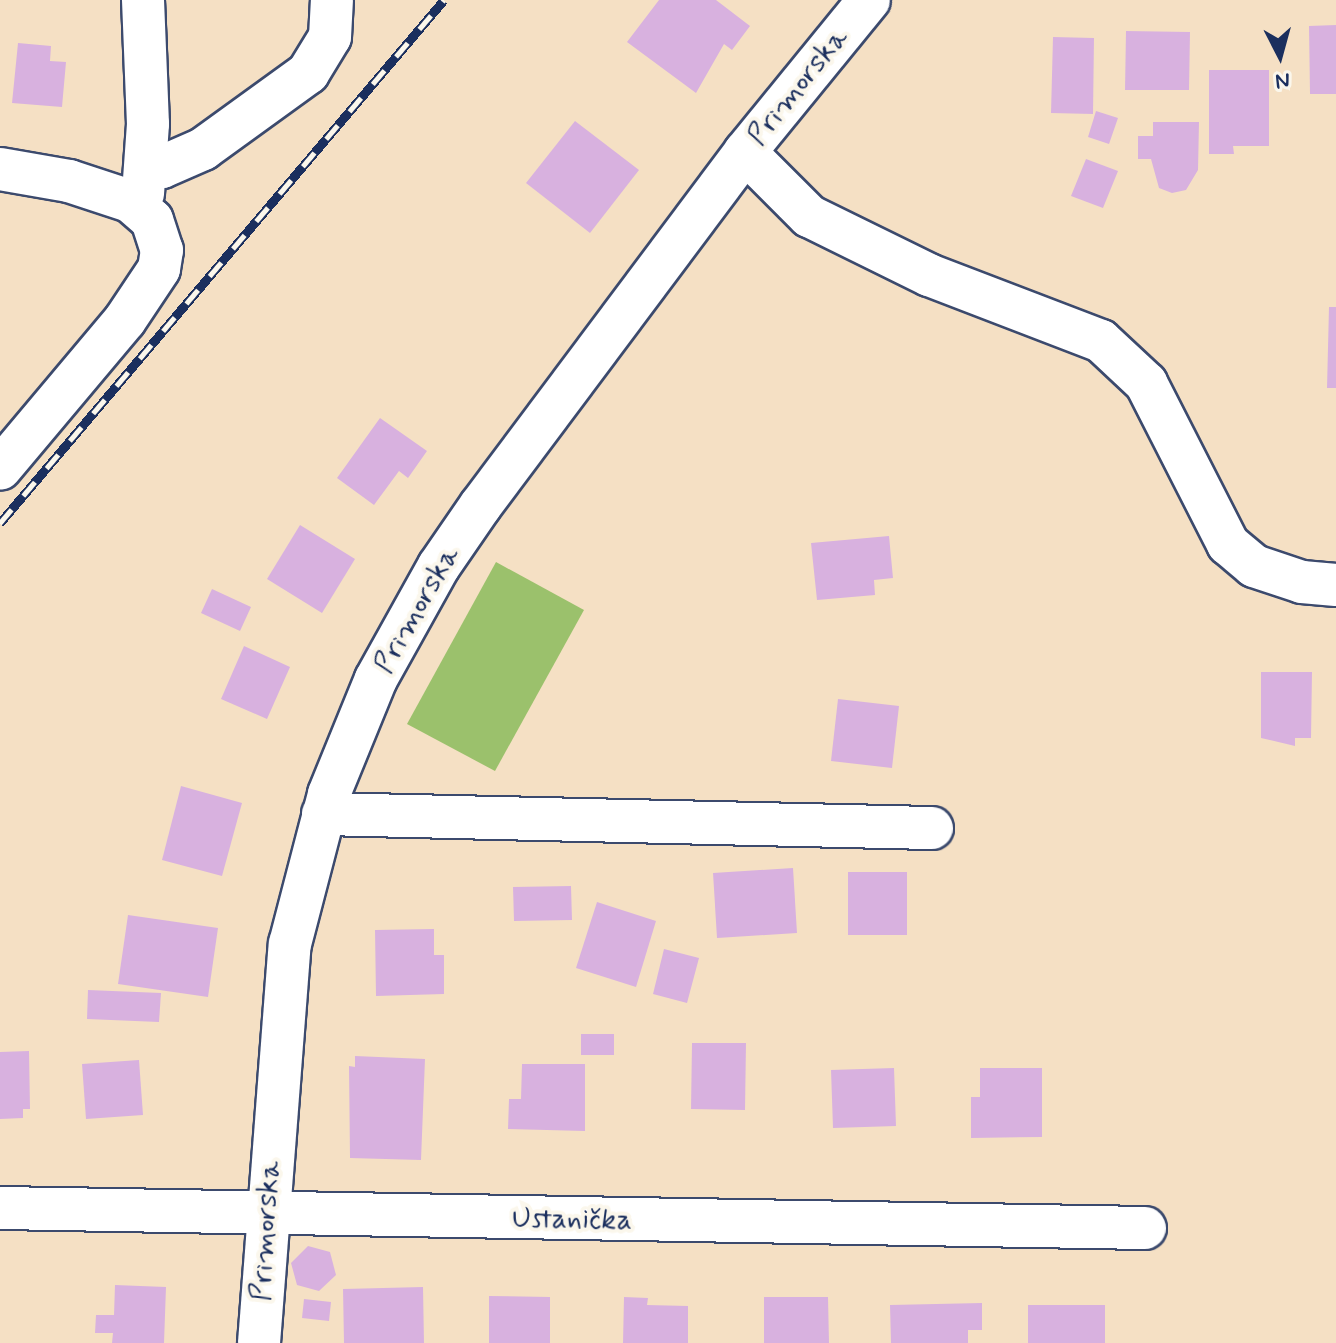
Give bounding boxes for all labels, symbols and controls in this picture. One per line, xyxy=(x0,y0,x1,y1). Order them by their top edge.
north arrow xyxy=(1240,16,1320,96)
street label: Primorska xyxy=(740,21,856,153)
text: N xyxy=(1274,65,1291,95)
street label: Primorska xyxy=(366,540,468,680)
street label: Primorska xyxy=(243,1160,289,1302)
street label: Ustanička xyxy=(512,1201,632,1239)

